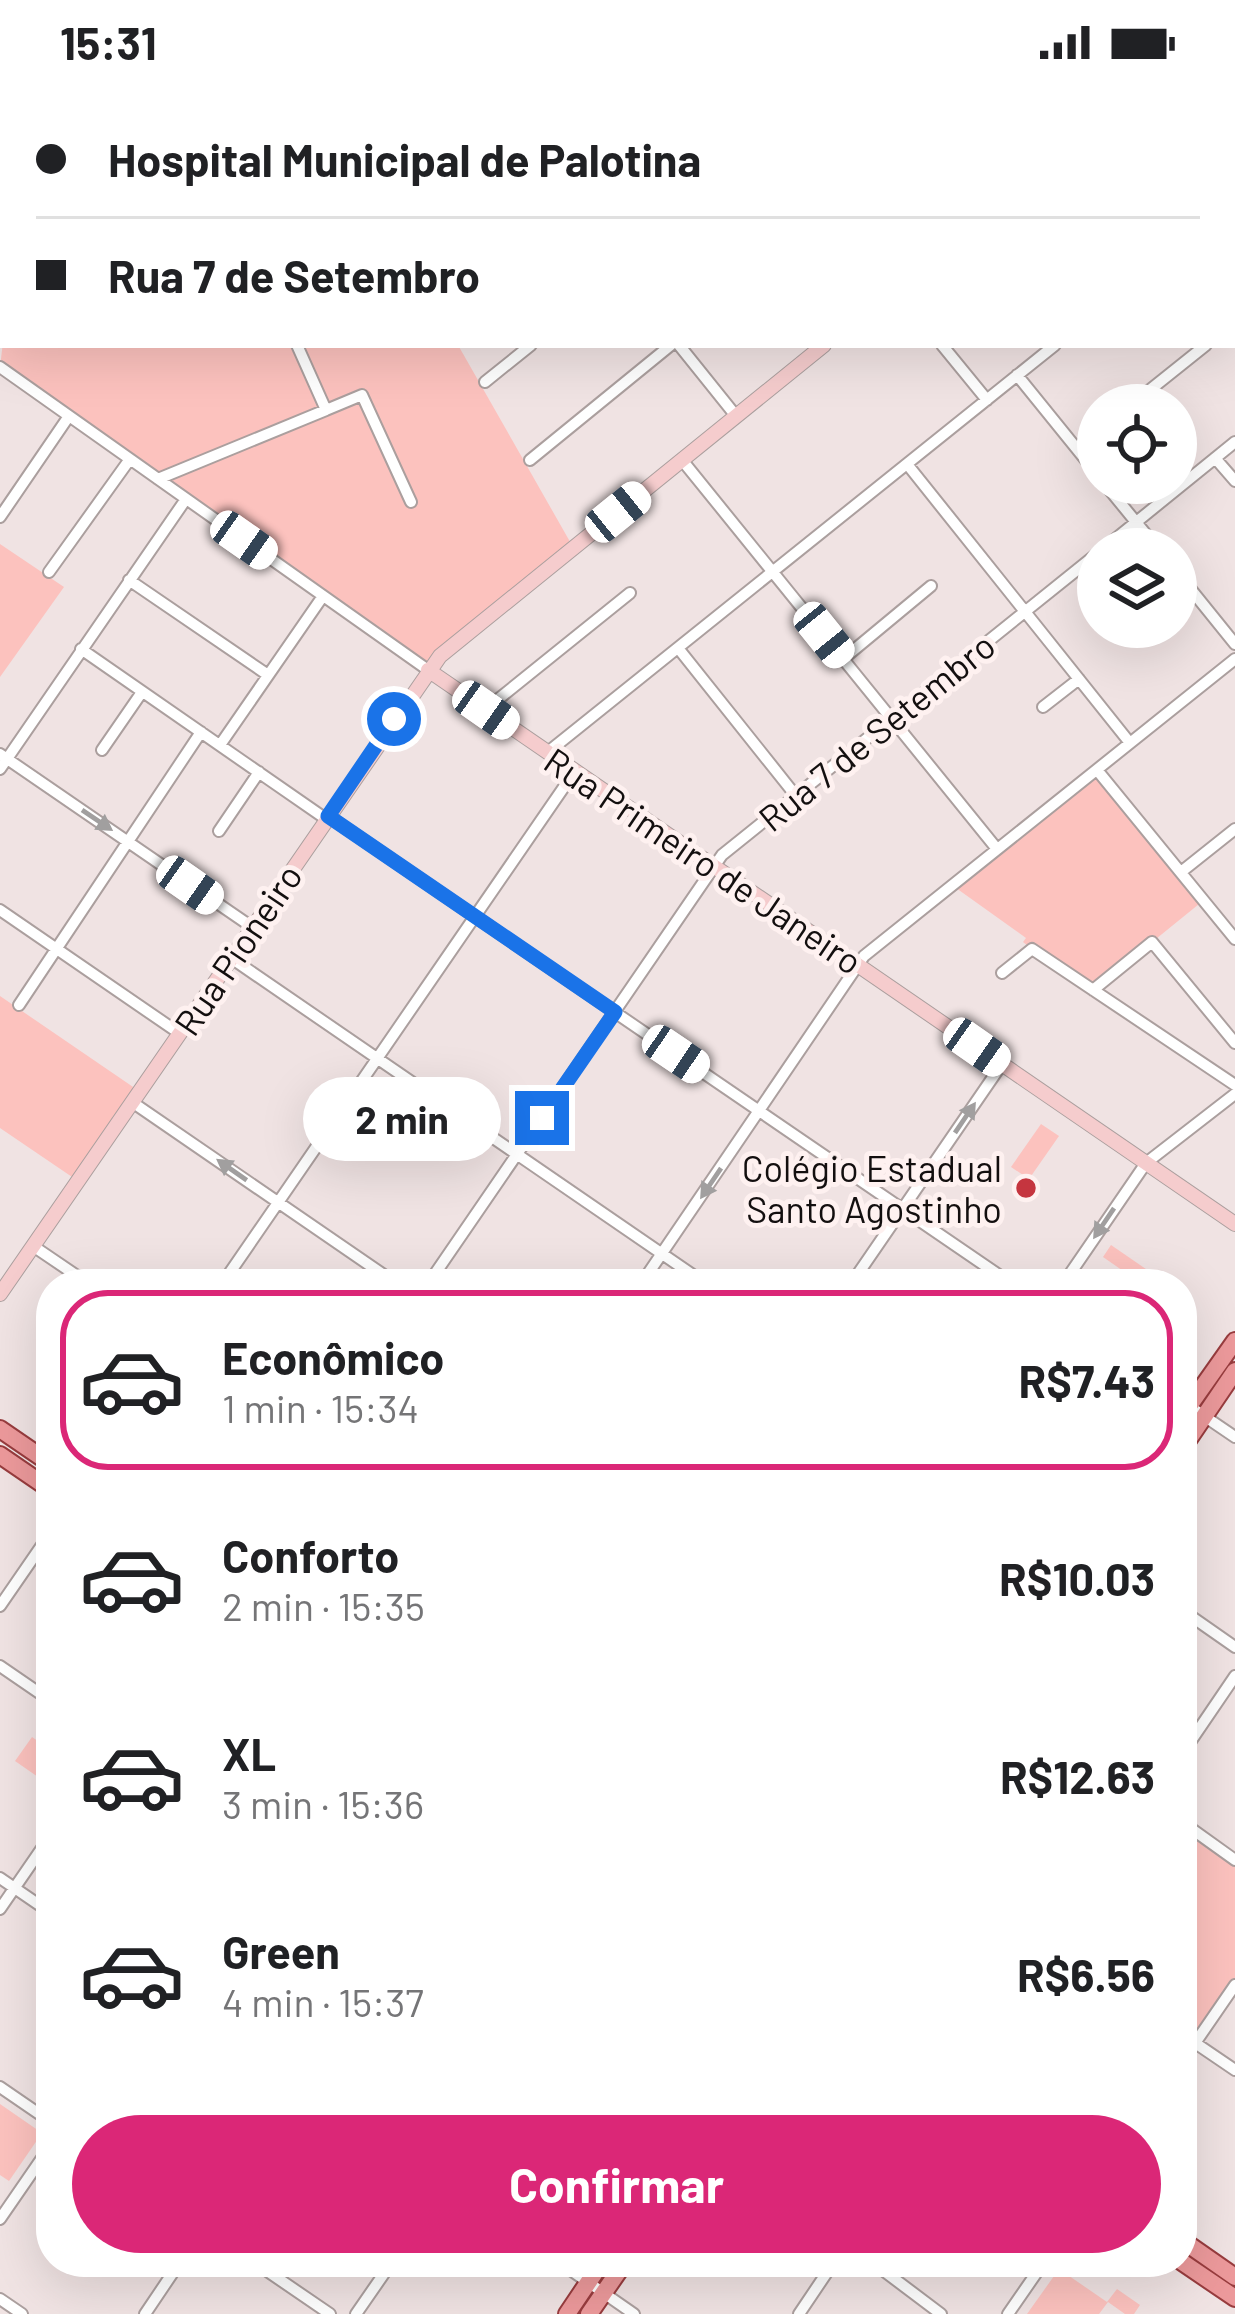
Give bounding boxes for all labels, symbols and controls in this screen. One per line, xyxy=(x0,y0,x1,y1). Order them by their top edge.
text: 15:31 xyxy=(60,15,157,69)
text: Hospital Municipal de Palotina xyxy=(108,132,701,186)
text: Rua 7 de Setembro xyxy=(108,248,480,302)
map controls xyxy=(1077,384,1197,648)
button: locate xyxy=(1077,384,1197,504)
car xyxy=(579,475,657,549)
car xyxy=(204,505,284,575)
button: layers xyxy=(1077,528,1197,648)
car xyxy=(787,596,861,674)
street label: Rua 7 de Setembro xyxy=(749,623,1003,839)
car xyxy=(446,675,526,745)
route start xyxy=(367,692,421,746)
street label: Rua Primeiro de Janeiro xyxy=(537,738,871,982)
one-way arrow xyxy=(80,808,113,831)
car xyxy=(150,850,230,920)
street label: Rua Pioneiro xyxy=(164,855,310,1043)
car xyxy=(937,1012,1017,1082)
car xyxy=(636,1019,716,1089)
callout: 2 min xyxy=(302,1076,500,1160)
route end xyxy=(515,1091,569,1145)
text: 2 min xyxy=(355,1095,449,1142)
one-way arrow xyxy=(953,1102,976,1135)
place label: Colégio Estadual Santo Agostinho xyxy=(742,1146,1002,1230)
one-way arrow xyxy=(215,1159,248,1182)
one-way arrow xyxy=(700,1166,723,1199)
marker: Colégio Estadual Santo Agostinho xyxy=(1013,1175,1039,1201)
one-way arrow xyxy=(1093,1207,1116,1240)
icon: car xyxy=(78,1326,186,1434)
text: Econômico xyxy=(222,1330,444,1384)
text: R$7.43 xyxy=(1019,1353,1155,1407)
text: 1 min · 15:34 xyxy=(222,1384,419,1431)
icon: car xyxy=(78,1524,186,1632)
text: Conforto xyxy=(222,1528,399,1582)
text: R$10.03 xyxy=(999,1551,1155,1605)
text: 2 min · 15:35 xyxy=(222,1582,425,1629)
icon: car xyxy=(78,1722,186,1830)
text: XL xyxy=(222,1726,276,1780)
text: R$12.63 xyxy=(1000,1749,1155,1803)
text: 3 min · 15:36 xyxy=(222,1780,424,1827)
icon: car xyxy=(78,1920,186,2028)
text: Green xyxy=(222,1924,340,1978)
text: R$6.56 xyxy=(1017,1947,1155,2001)
text: 4 min · 15:37 xyxy=(222,1978,424,2025)
button: Confirmar xyxy=(72,2115,1161,2253)

